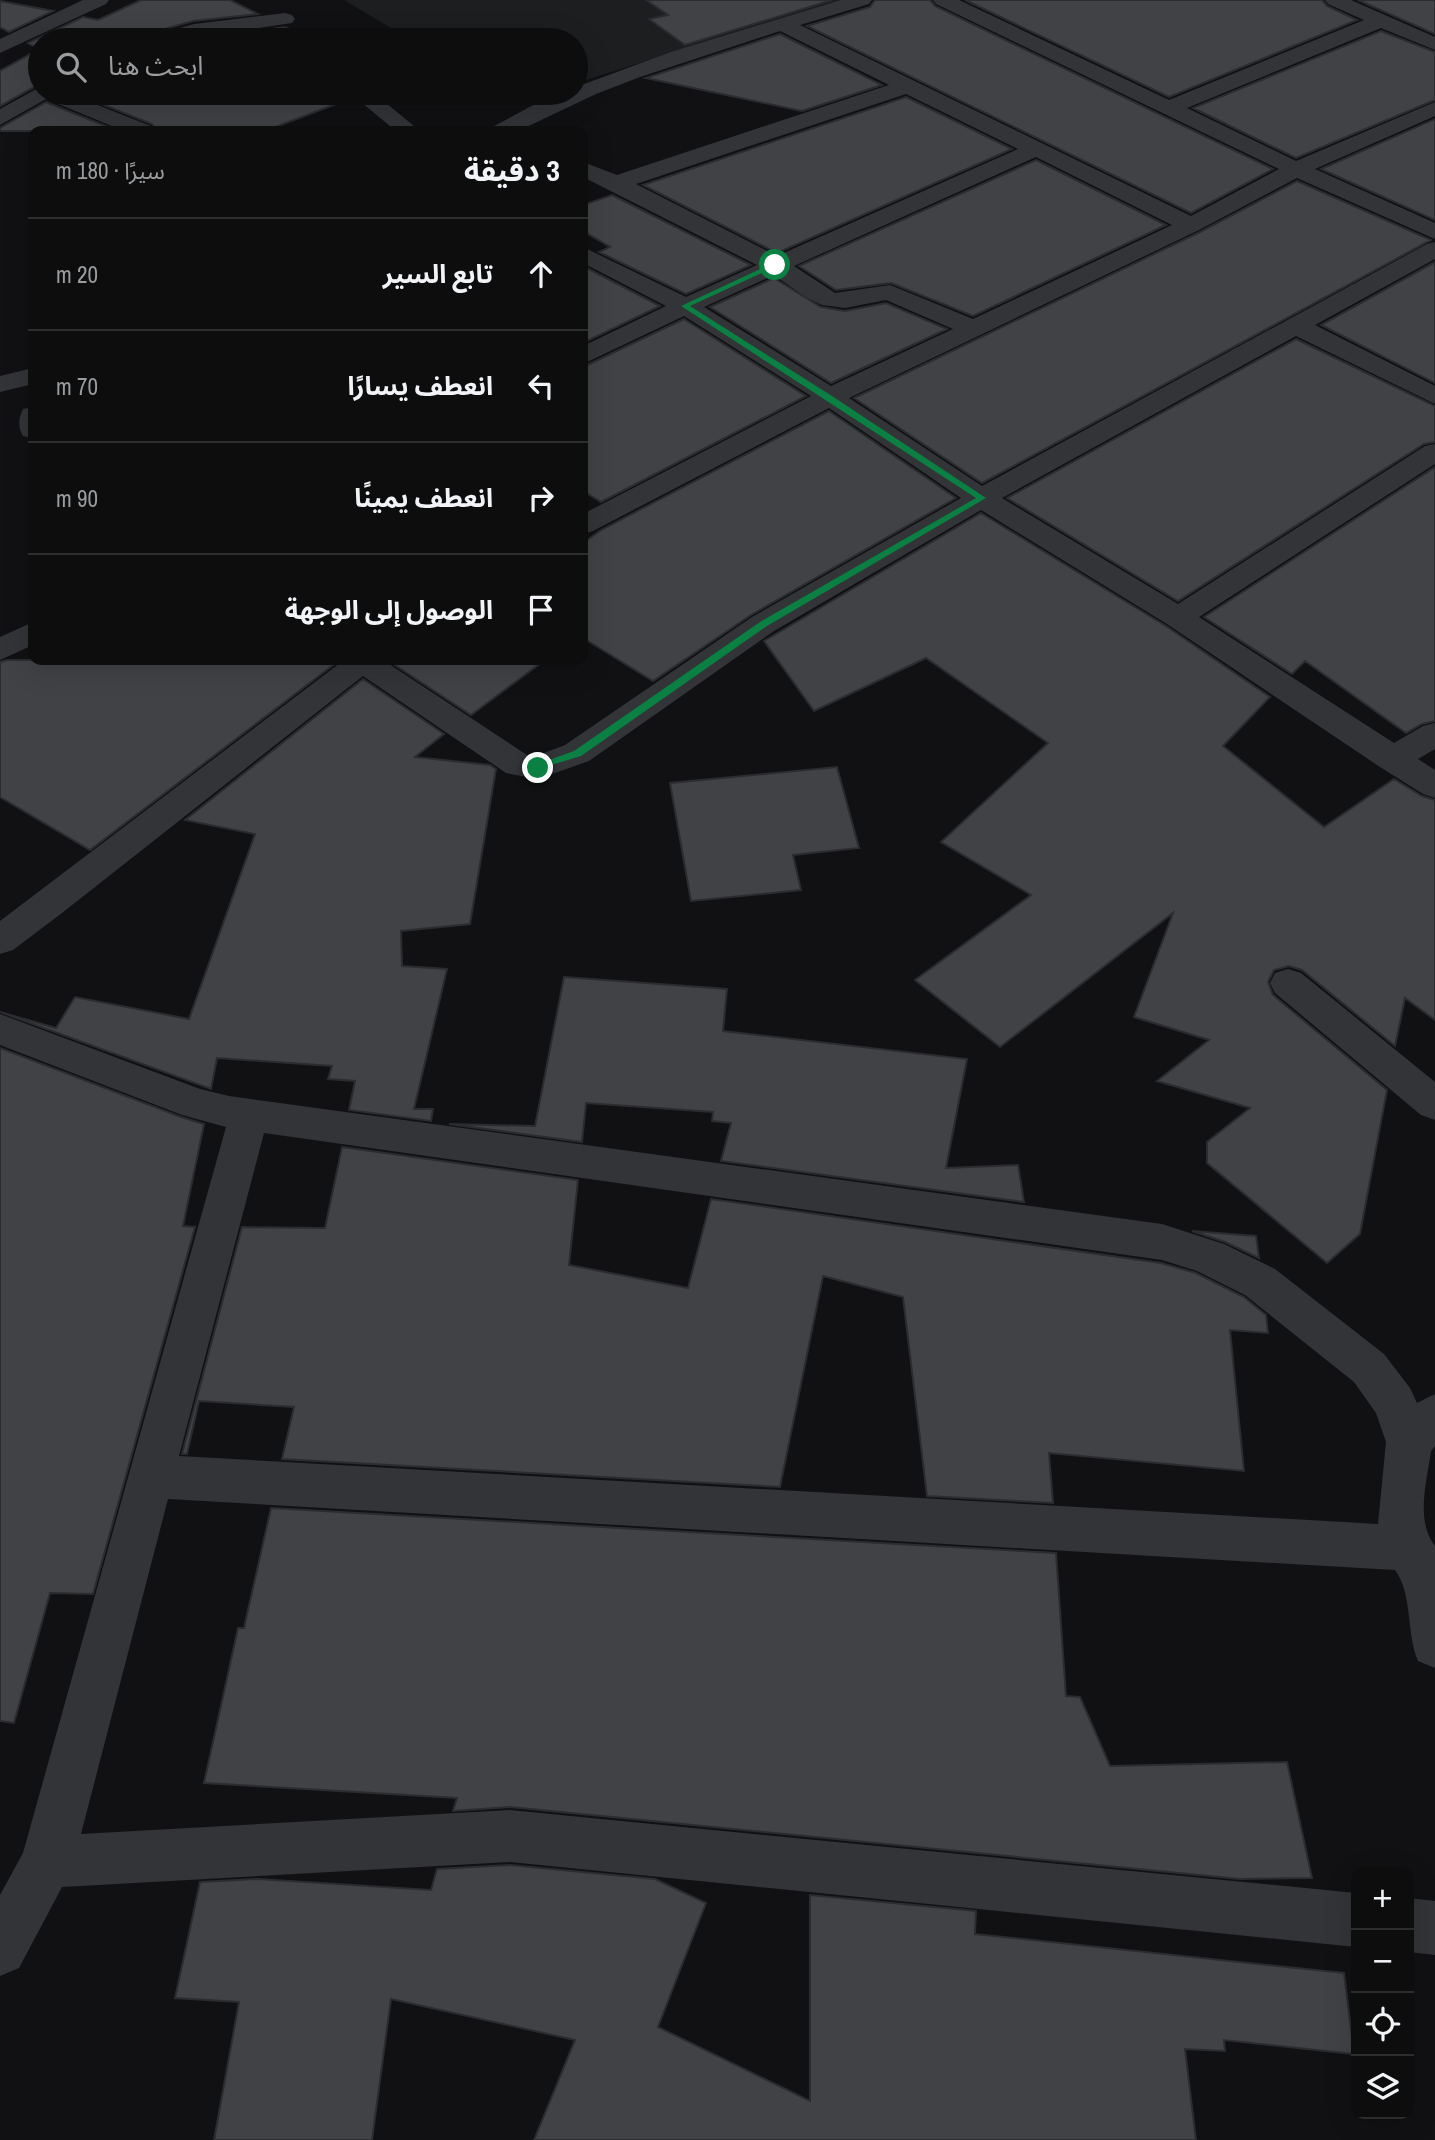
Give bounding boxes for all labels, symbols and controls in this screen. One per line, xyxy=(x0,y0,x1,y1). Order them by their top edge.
search box xyxy=(28,28,588,105)
icon: search xyxy=(52,48,90,86)
text: ابحث هنا xyxy=(108,48,204,83)
text: 3 دقيقة xyxy=(464,150,560,190)
text: سيرًا · 180 m xyxy=(56,155,165,186)
route start xyxy=(759,249,790,280)
icon: ahead xyxy=(522,255,560,293)
text: تابع السير xyxy=(383,256,493,291)
text: 20 m xyxy=(56,259,98,290)
icon: left xyxy=(522,367,560,405)
text: انعطف يسارًا xyxy=(347,368,493,403)
text: 70 m xyxy=(56,371,98,402)
icon: right xyxy=(522,479,560,517)
text: انعطف يمينًا xyxy=(354,480,493,515)
text: 90 m xyxy=(56,483,98,514)
icon: arrive xyxy=(522,591,560,629)
text: الوصول إلى الوجهة xyxy=(285,592,493,627)
route end xyxy=(522,752,553,783)
map controls xyxy=(1351,1867,1414,2119)
button: + xyxy=(1351,1867,1414,1930)
button: − xyxy=(1351,1930,1414,1993)
button: locate xyxy=(1351,1993,1414,2056)
button: layers xyxy=(1351,2056,1414,2119)

